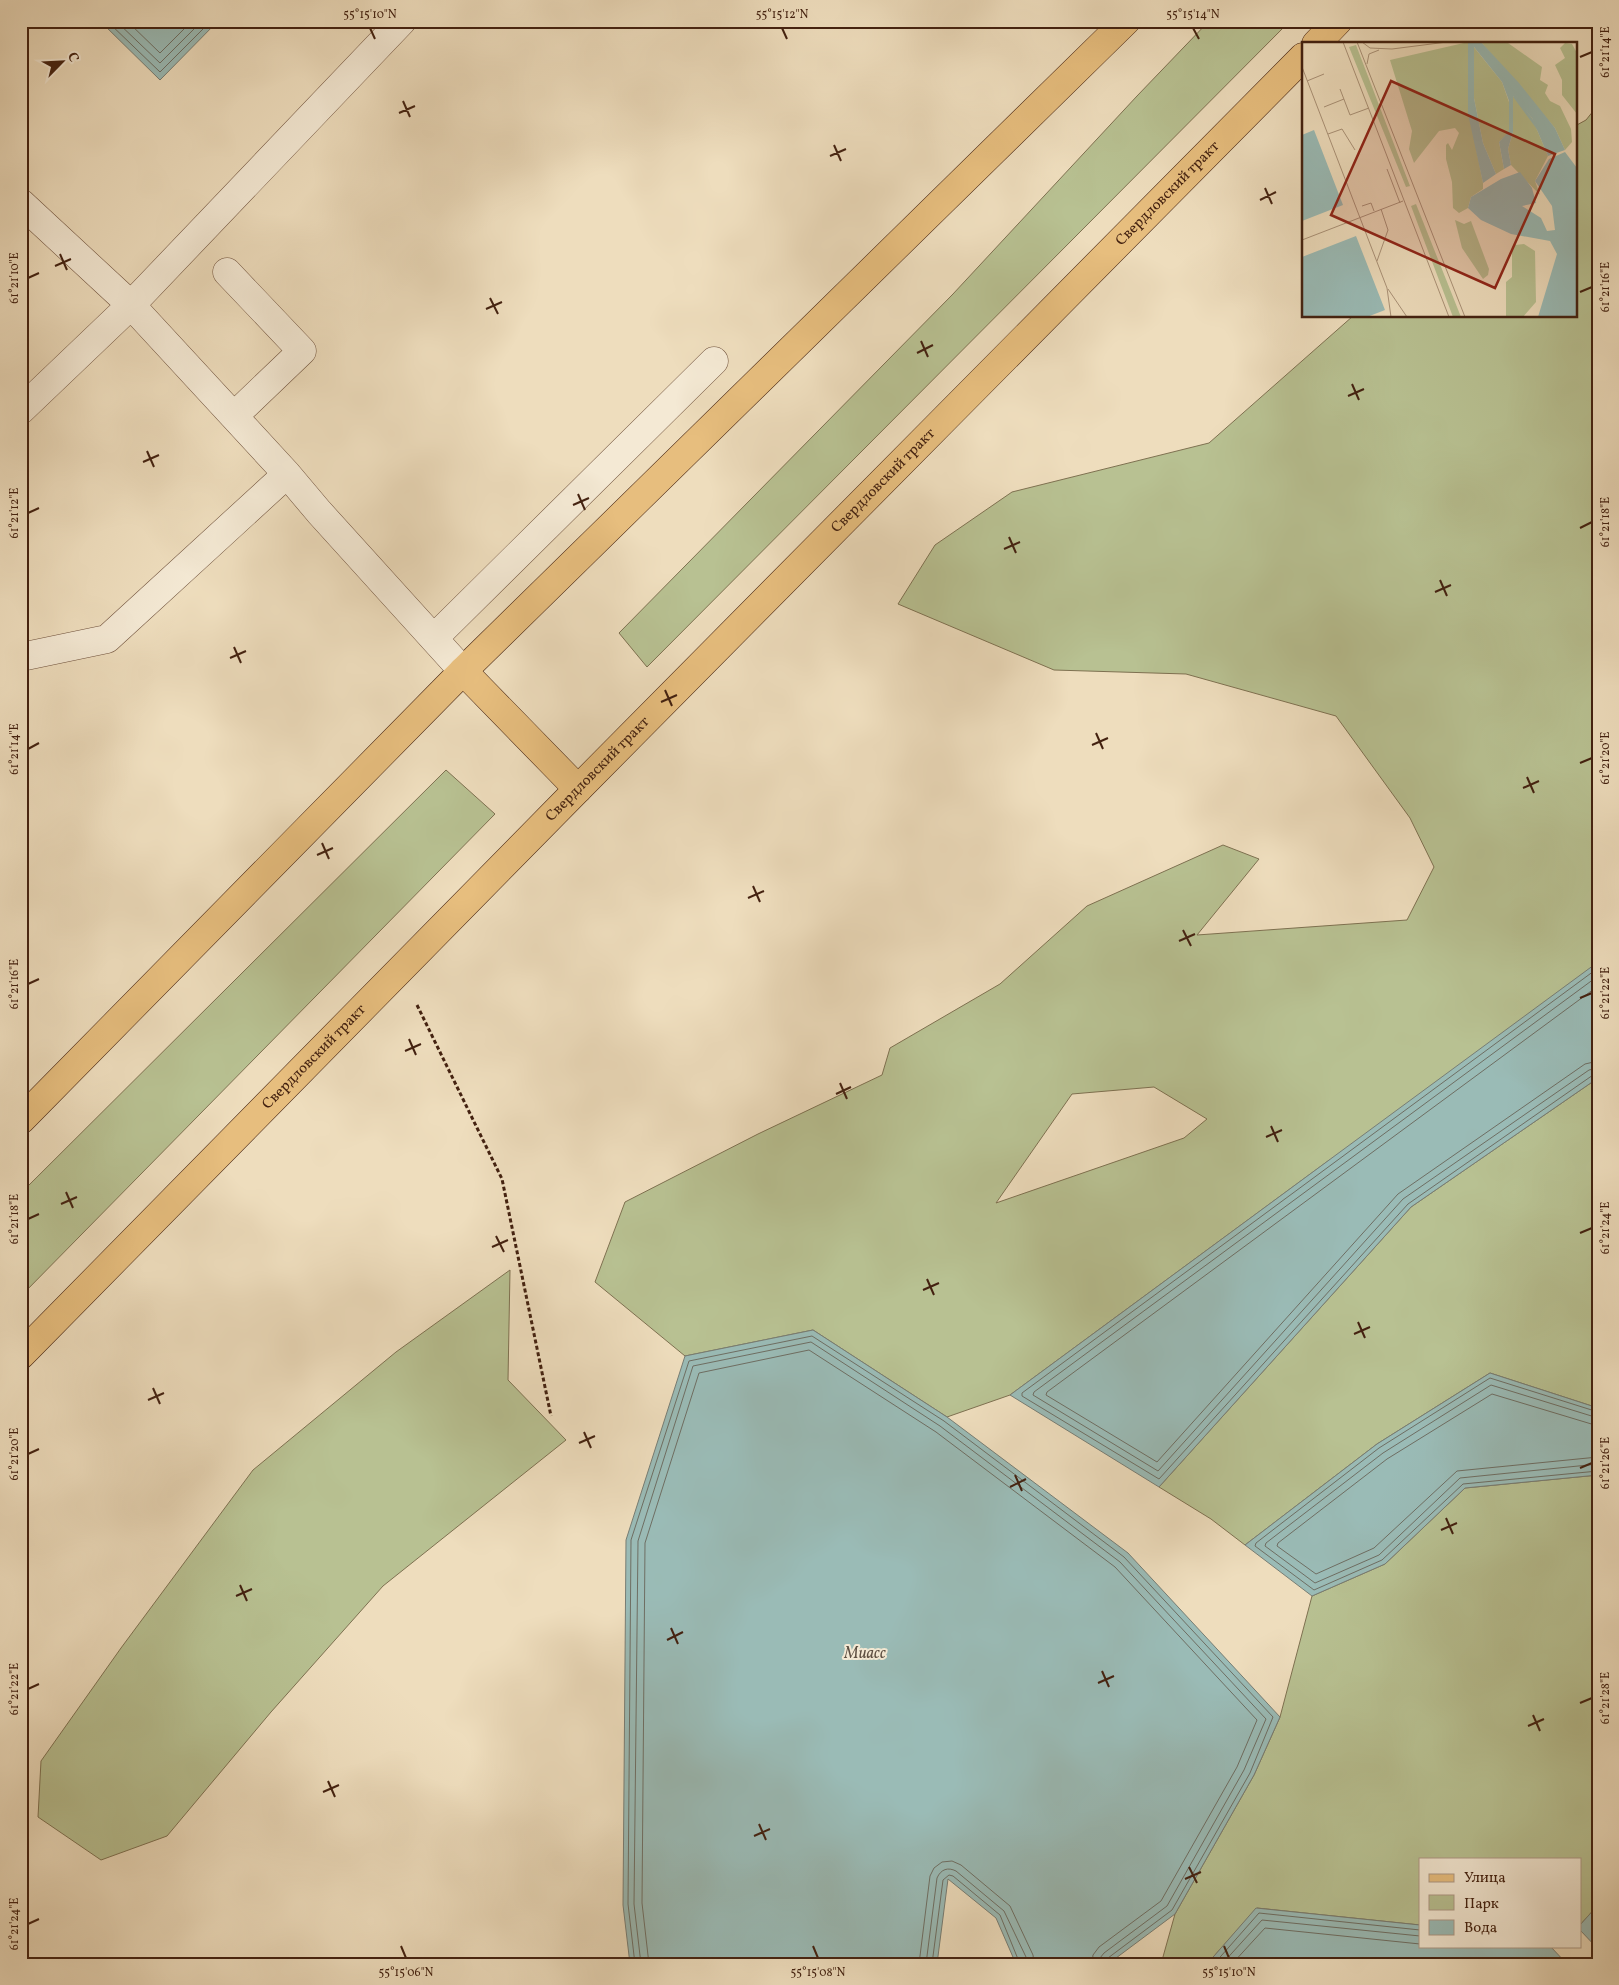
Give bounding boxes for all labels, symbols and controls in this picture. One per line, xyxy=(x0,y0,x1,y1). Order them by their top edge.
text: 55°15'10"N xyxy=(343,7,397,23)
text: 55°15'12"N xyxy=(756,7,808,23)
text: 55°15'14"N xyxy=(1166,7,1220,23)
text: 61°21'14"E xyxy=(1598,26,1614,78)
north arrow xyxy=(38,38,88,88)
inset map xyxy=(1302,42,1576,318)
text: С xyxy=(62,49,83,65)
street label: Свердловский тракт xyxy=(1111,136,1225,251)
text: 61°21'10"E xyxy=(7,252,23,304)
text: 61°21'16"E xyxy=(1598,262,1614,312)
street label: Свердловский тракт xyxy=(827,423,940,538)
text: 61°21'12"E xyxy=(7,488,23,538)
text: 61°21'18"E xyxy=(1598,497,1614,547)
street label: Свердловский тракт xyxy=(541,712,655,826)
text: 61°21'14"E xyxy=(7,723,23,775)
text: 61°21'20"E xyxy=(1598,731,1614,785)
text: 61°21'16"E xyxy=(7,959,23,1009)
text: 61°21'22"E xyxy=(1598,967,1614,1019)
street label: Свердловский тракт xyxy=(258,999,371,1114)
text: 61°21'18"E xyxy=(7,1194,23,1244)
text: 61°21'24"E xyxy=(1598,1202,1614,1254)
text: 61°21'20"E xyxy=(7,1427,23,1481)
text: 61°21'26"E xyxy=(1598,1437,1614,1489)
water label: Миасс xyxy=(843,1643,886,1665)
text: 61°21'22"E xyxy=(7,1663,23,1715)
text: 61°21'28"E xyxy=(1598,1672,1614,1724)
legend xyxy=(1419,1858,1582,1948)
text: Улица xyxy=(1464,1868,1506,1889)
text: Парк xyxy=(1464,1894,1499,1915)
text: 61°21'24"E xyxy=(7,1898,23,1950)
text: Вода xyxy=(1464,1918,1497,1939)
text: 55°15'06"N xyxy=(378,1965,434,1981)
text: 55°15'08"N xyxy=(791,1965,846,1981)
text: 55°15'10"N xyxy=(1202,1965,1256,1981)

